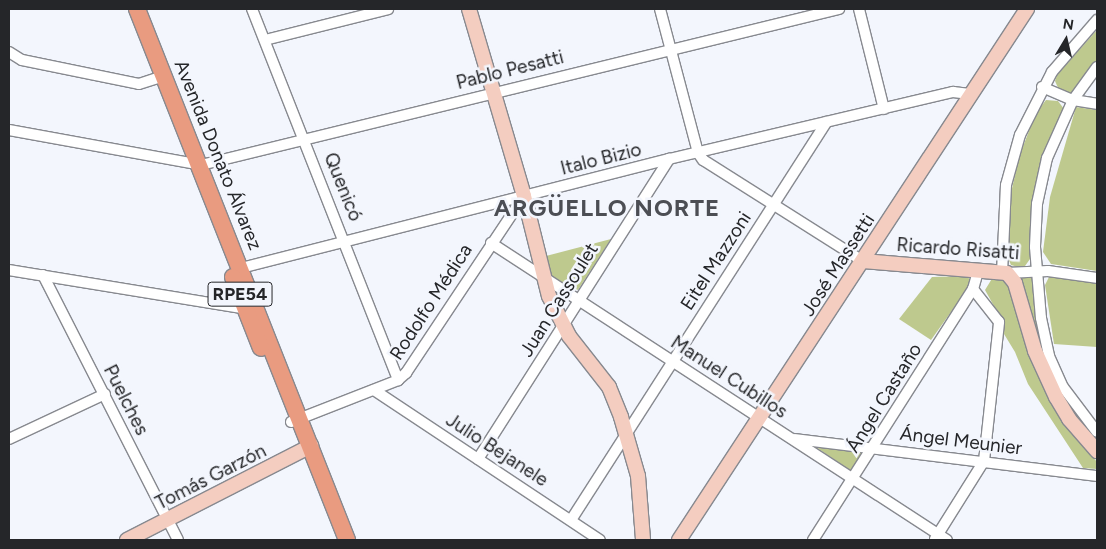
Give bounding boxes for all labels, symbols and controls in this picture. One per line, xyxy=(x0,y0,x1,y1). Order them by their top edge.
north arrow xyxy=(1041,15,1091,65)
text: N xyxy=(1062,15,1075,34)
street label: Pablo Pesatti xyxy=(454,46,566,94)
street label: Avenida Donato Álvarez xyxy=(169,57,267,253)
street label: Italo Bizio xyxy=(558,138,644,180)
street label: Quenicó xyxy=(319,149,367,225)
district label: ARGÜELLO NORTE xyxy=(492,194,722,222)
street label: Eitel Mazzoni xyxy=(676,208,756,314)
street label: José Massetti xyxy=(796,210,880,320)
street label: Ricardo Risatti xyxy=(896,233,1020,265)
street label: Juan Cassoulet xyxy=(515,239,603,361)
street label: Rodolfo Médica xyxy=(385,240,477,364)
road number: RPE54 xyxy=(208,278,272,310)
street label: Manuel Cubillos xyxy=(666,331,792,423)
street label: Ángel Castaño xyxy=(841,339,927,457)
street label: Puelches xyxy=(99,361,153,439)
street label: Julio Bejanele xyxy=(442,409,552,491)
street label: Ángel Meunier xyxy=(899,422,1023,460)
street label: Tomás Garzón xyxy=(152,439,270,515)

